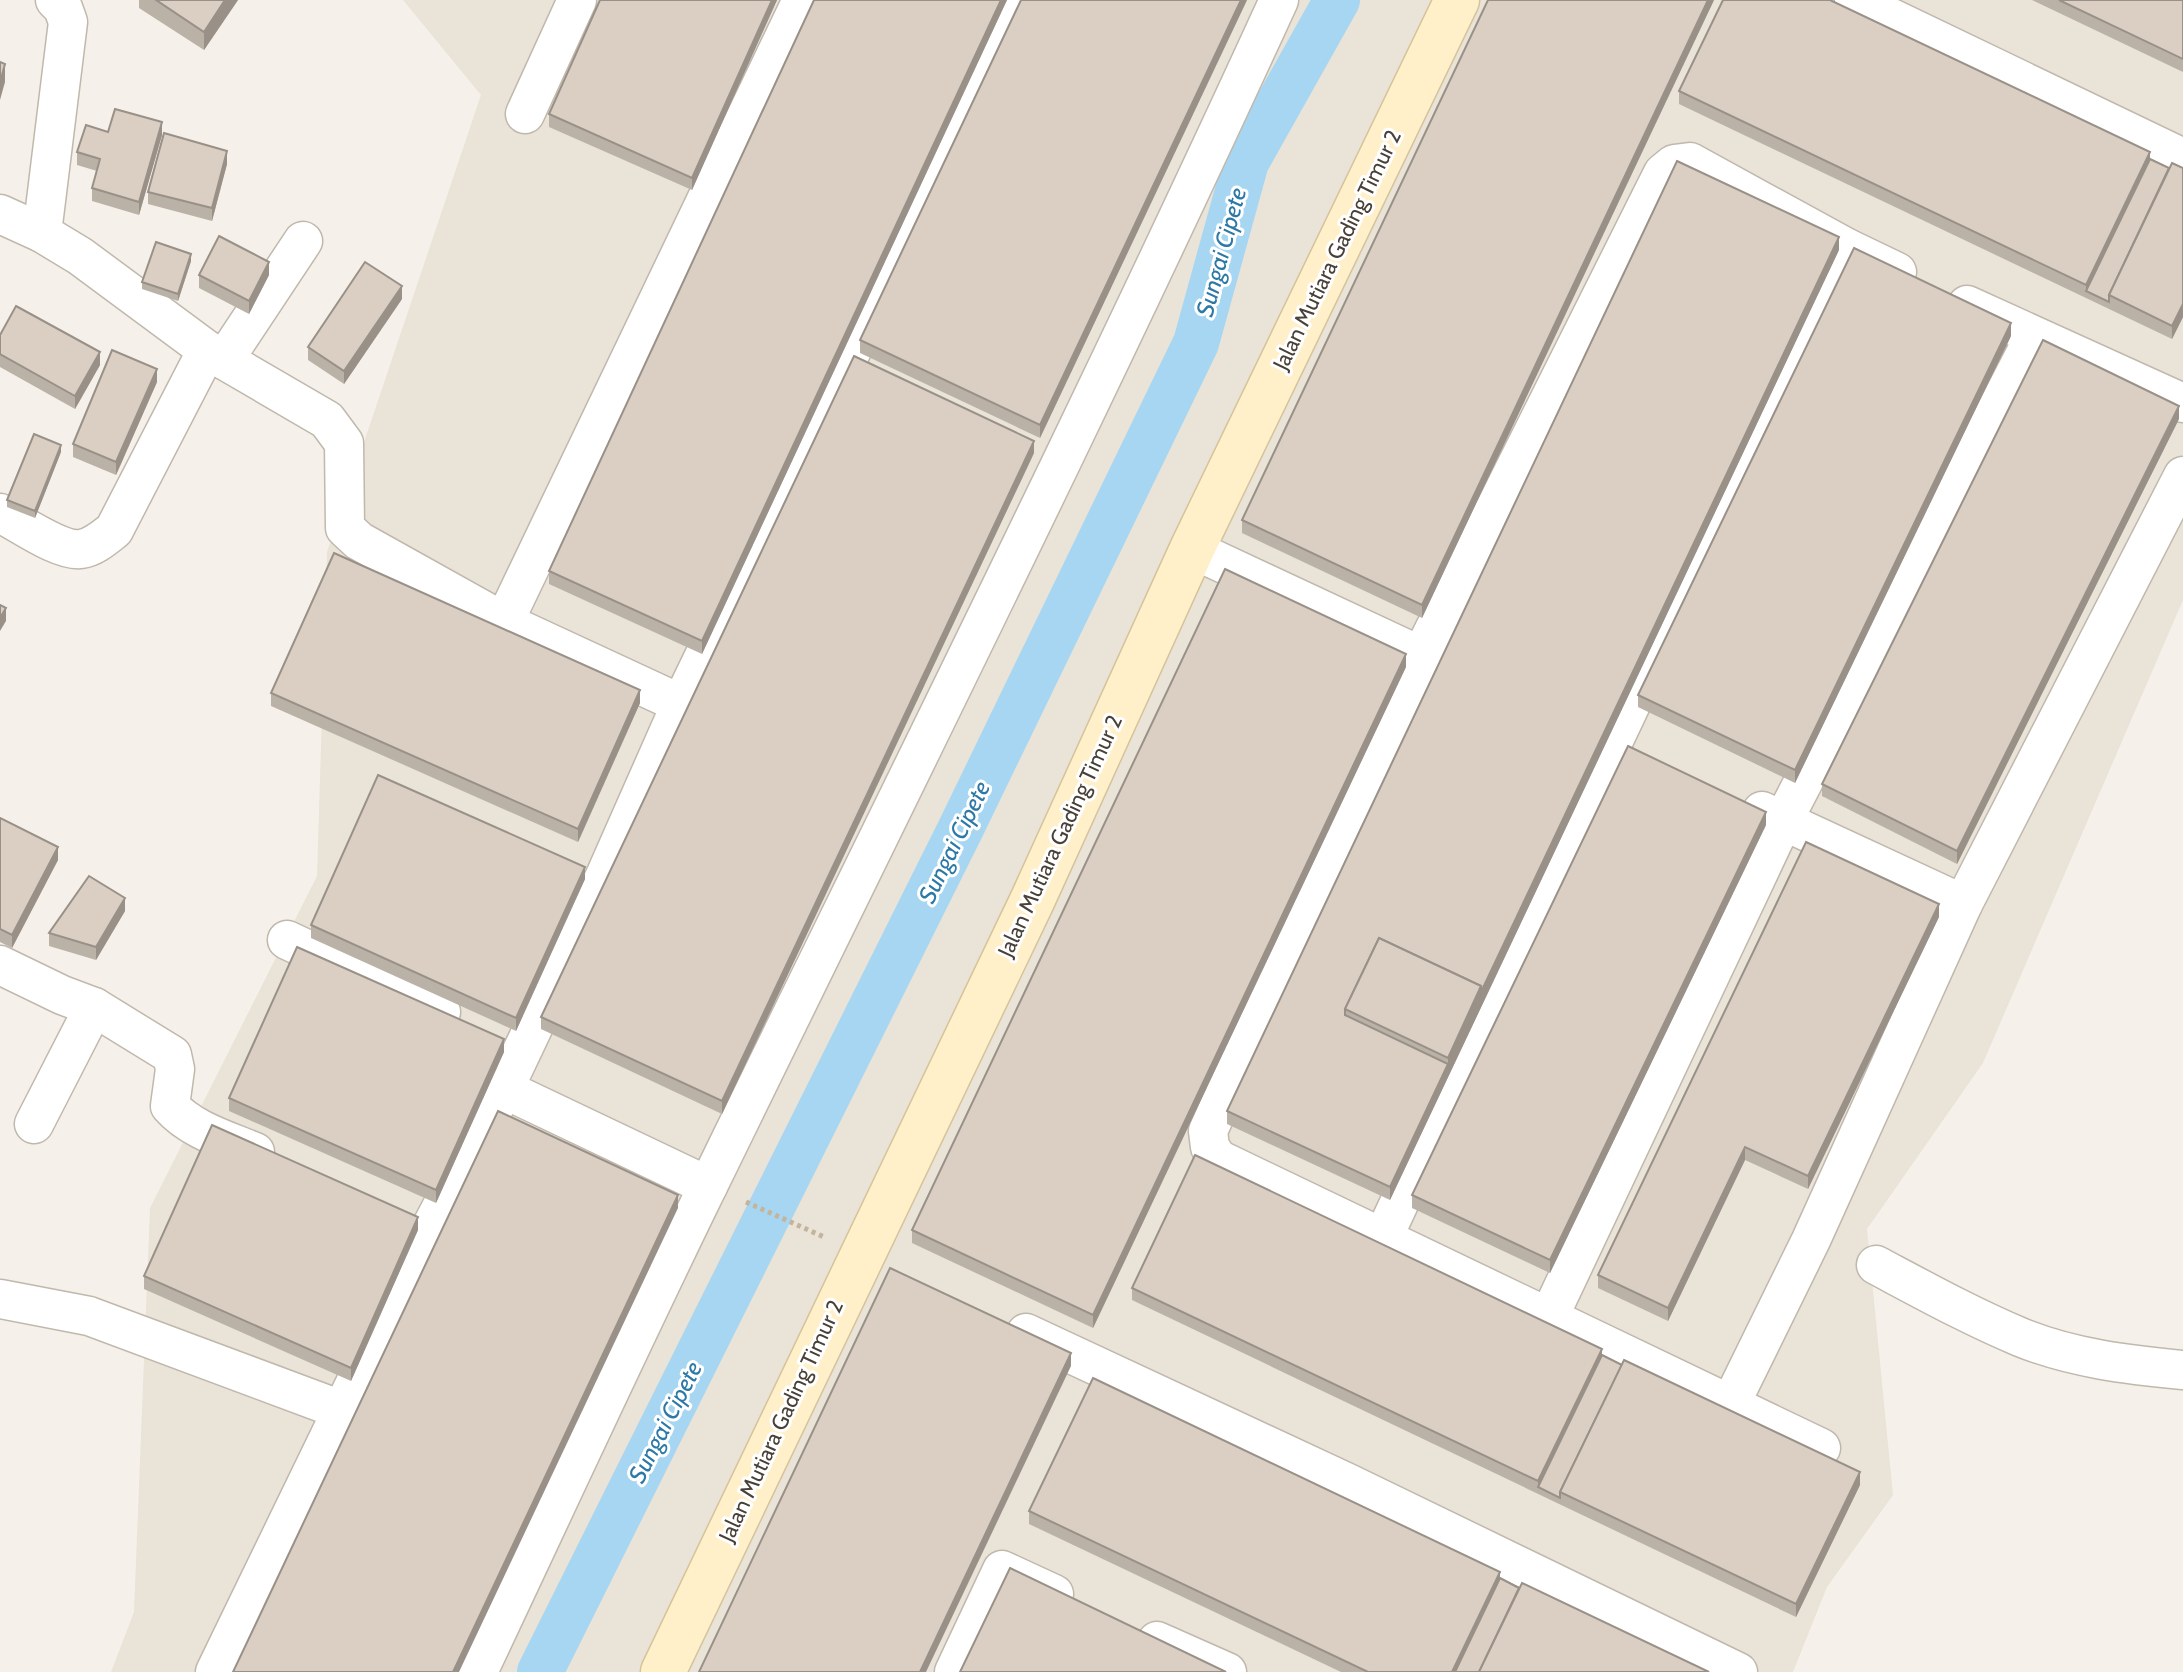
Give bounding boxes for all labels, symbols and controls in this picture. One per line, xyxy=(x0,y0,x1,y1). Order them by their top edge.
street label: Jalan Mutiara Gading Timur 2 xyxy=(1267,125,1407,375)
water label: Sungai Cipete xyxy=(1190,184,1252,320)
street label: Jalan Mutiara Gading Timur 2 xyxy=(992,711,1128,962)
water label: Sungai Cipete xyxy=(912,776,996,908)
street label: Jalan Mutiara Gading Timur 2 xyxy=(713,1296,849,1547)
water label: Sungai Cipete xyxy=(622,1357,708,1487)

